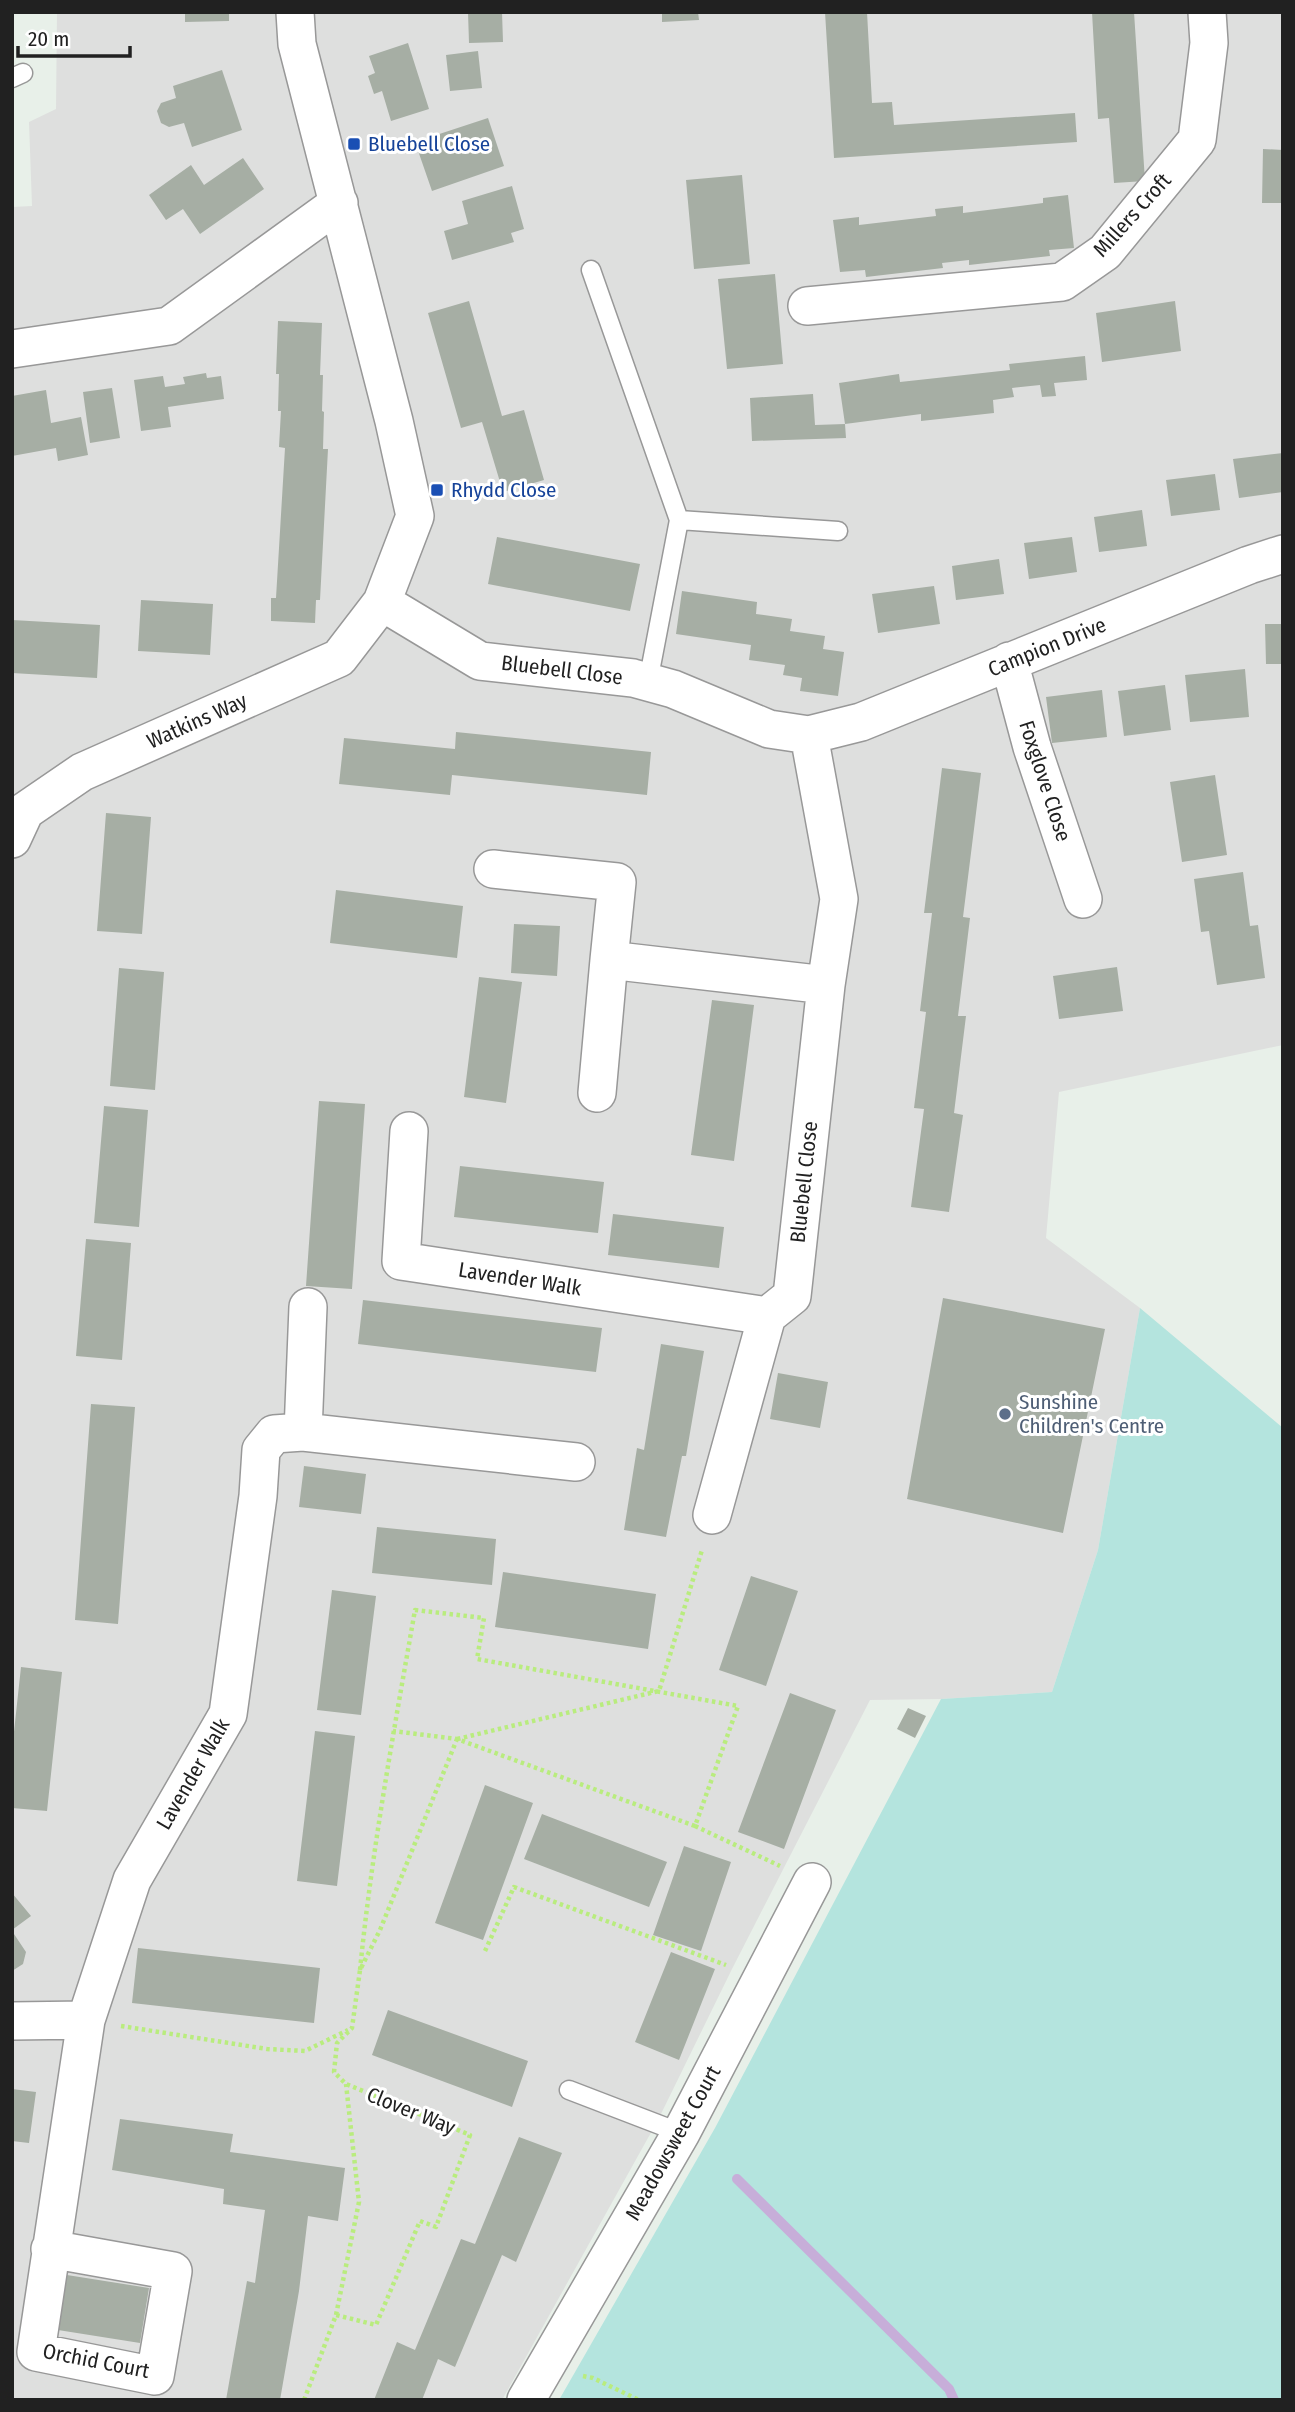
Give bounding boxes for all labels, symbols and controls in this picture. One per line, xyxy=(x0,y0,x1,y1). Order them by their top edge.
scale bar xyxy=(18,14,130,58)
text: 20 m xyxy=(28,26,69,52)
place label: Bluebell Close xyxy=(368,131,490,157)
marker: Bluebell Close xyxy=(346,136,362,152)
street label: Millers Croft xyxy=(1088,168,1177,262)
place label: Rhydd Close xyxy=(451,477,556,503)
marker: Rhydd Close xyxy=(429,482,445,498)
street label: Campion Drive xyxy=(984,612,1110,682)
street label: Bluebell Close xyxy=(500,650,624,690)
street label: Watkins Way xyxy=(143,687,252,755)
street label: Foxglove Close xyxy=(1013,717,1077,845)
street label: Bluebell Close xyxy=(785,1120,823,1244)
street label: Lavender Walk xyxy=(457,1256,584,1302)
place label: Sunshine Children's Centre xyxy=(1019,1389,1164,1439)
marker: Sunshine Children's Centre xyxy=(997,1406,1013,1422)
street label: Lavender Walk xyxy=(151,1714,235,1834)
street label: Meadowsweet Court xyxy=(620,2061,726,2225)
street label: Clover Way xyxy=(363,2081,460,2141)
street label: Orchid Court xyxy=(41,2338,152,2384)

